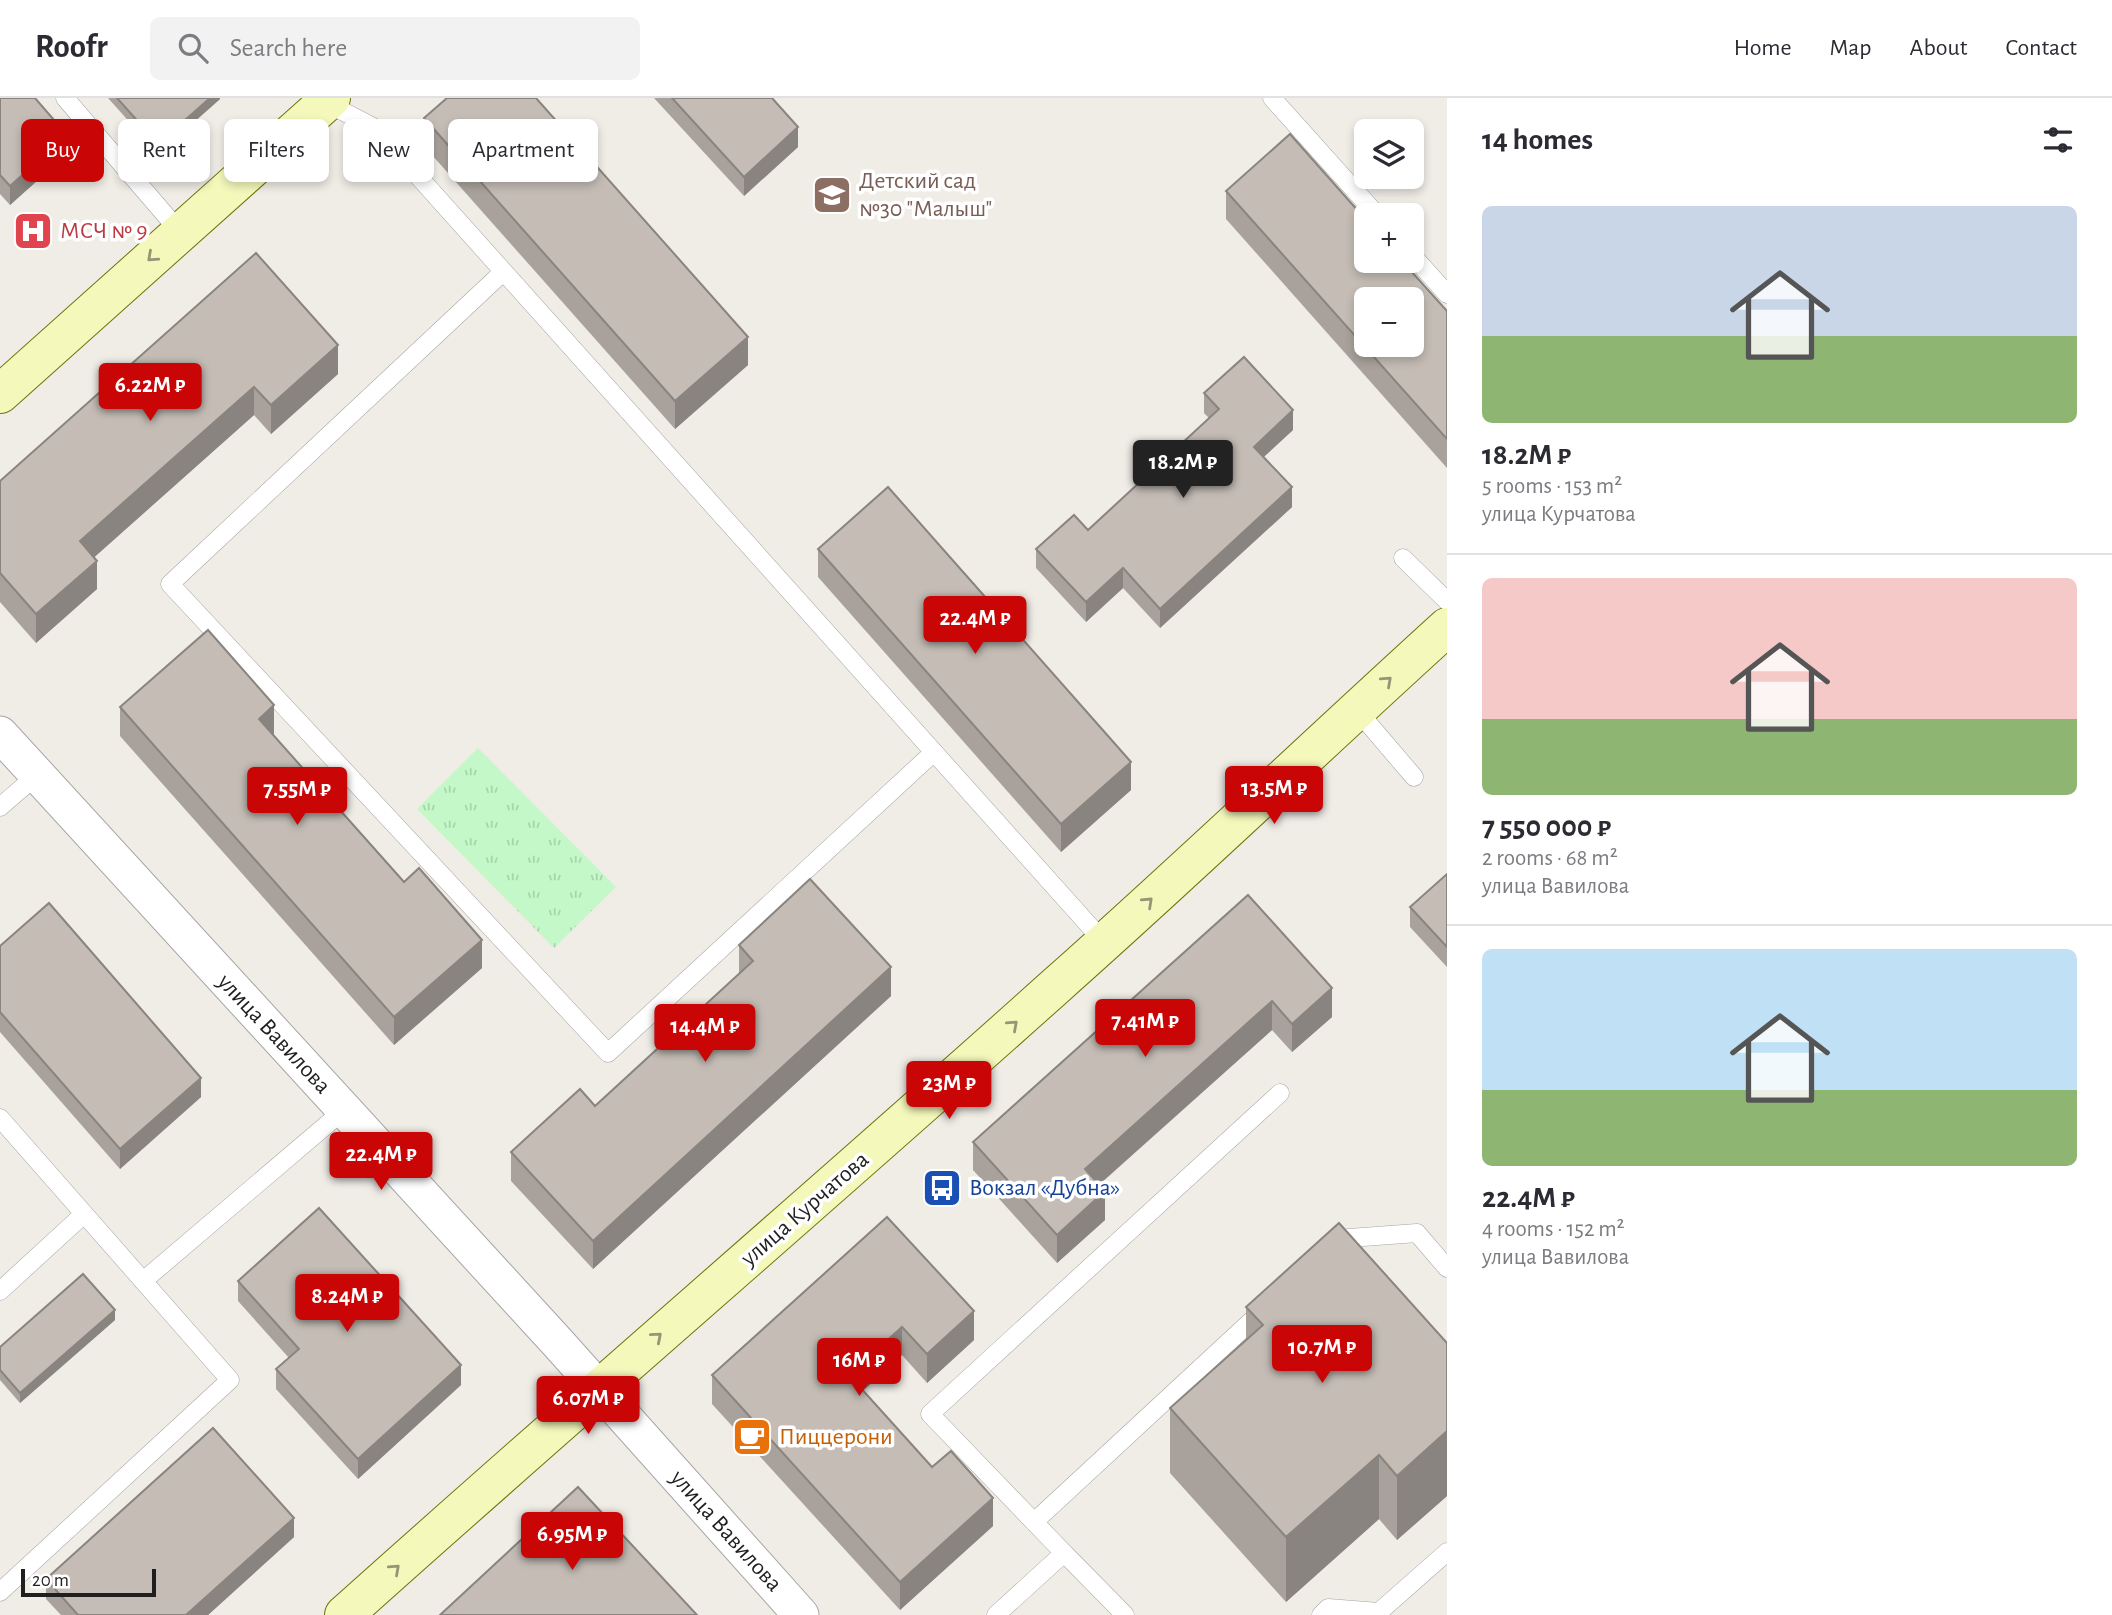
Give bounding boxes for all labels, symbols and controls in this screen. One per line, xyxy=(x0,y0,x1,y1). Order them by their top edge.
search box xyxy=(150,17,640,80)
icon: search xyxy=(174,29,212,67)
text: Roofr xyxy=(35,31,108,64)
text: Search here xyxy=(230,35,347,61)
text: Home xyxy=(1734,36,1792,60)
text: Map xyxy=(1830,36,1872,60)
text: About xyxy=(1910,36,1967,60)
text: Contact xyxy=(2005,36,2077,60)
chip: Buy xyxy=(21,119,104,182)
chip: Rent xyxy=(118,119,210,182)
chip: Filters xyxy=(224,119,329,182)
chip: New xyxy=(343,119,434,182)
chip: Apartment xyxy=(448,119,598,182)
map controls xyxy=(1354,119,1424,357)
button: layers xyxy=(1354,119,1424,189)
icon: filters xyxy=(2039,121,2077,159)
text: 14 homes xyxy=(1482,125,1593,155)
place label: Детский сад №30 "Малыш" xyxy=(859,169,992,221)
school or university icon: Детский сад №30 "Малыш" xyxy=(811,174,853,216)
button: + xyxy=(1354,203,1424,273)
hospital icon: МСЧ № 9 xyxy=(12,210,54,252)
place label: МСЧ № 9 xyxy=(60,219,147,243)
one-way arrow xyxy=(147,249,160,261)
icon: home xyxy=(1717,252,1843,378)
button: − xyxy=(1354,287,1424,357)
pin: 6.22M ₽ xyxy=(85,364,215,423)
text: 6.22M ₽ xyxy=(115,374,185,397)
pin: 18.2M ₽ xyxy=(1118,440,1248,500)
text: 18.2M ₽ xyxy=(1482,440,1571,470)
text: 18.2M ₽ xyxy=(1149,451,1217,474)
text: 5 rooms · 153 m² xyxy=(1482,475,1622,498)
text: улица Курчатова xyxy=(1482,503,1636,526)
pin: 22.4M ₽ xyxy=(910,596,1040,656)
text: 22.4M ₽ xyxy=(939,607,1011,630)
icon: home xyxy=(1717,624,1843,750)
one-way arrow xyxy=(1379,677,1392,689)
pin: 13.5M ₽ xyxy=(1209,766,1339,826)
pin: 7.55M ₽ xyxy=(232,768,362,827)
text: 13.5M ₽ xyxy=(1241,777,1307,800)
text: 7.55M ₽ xyxy=(263,778,331,801)
text: 7 550 000 ₽ xyxy=(1482,812,1611,842)
text: 2 rooms · 68 m² xyxy=(1482,847,1618,870)
text: улица Вавилова xyxy=(1482,875,1629,898)
one-way arrow xyxy=(1140,898,1153,910)
street label: улица Вавилова xyxy=(212,969,335,1098)
icon: home xyxy=(1717,995,1843,1121)
pin: 7.41M ₽ xyxy=(1080,1000,1210,1059)
pin: 14.4M ₽ xyxy=(640,1004,770,1064)
text: 7.41M ₽ xyxy=(1111,1010,1179,1033)
text: 14.4M ₽ xyxy=(670,1015,740,1038)
one-way arrow xyxy=(1004,1021,1017,1033)
pin: 23M ₽ xyxy=(900,1062,998,1121)
text: 23M ₽ xyxy=(922,1072,976,1095)
pin: 22.4M ₽ xyxy=(316,1132,446,1192)
text: 22.4M ₽ xyxy=(345,1143,417,1166)
street label: улица Курчатова xyxy=(736,1147,873,1271)
bus stop icon: Вокзал «Дубна» xyxy=(921,1167,963,1209)
place label: Вокзал «Дубна» xyxy=(969,1176,1120,1200)
text: 22.4M ₽ xyxy=(1482,1183,1575,1213)
text: 4 rooms · 152 m² xyxy=(1482,1218,1625,1241)
text: улица Вавилова xyxy=(1482,1246,1629,1269)
pin: 8.24M ₽ xyxy=(282,1274,412,1334)
text: 8.24M ₽ xyxy=(311,1285,383,1308)
pin: 10.7M ₽ xyxy=(1257,1326,1387,1385)
one-way arrow xyxy=(649,1333,662,1345)
text: 10.7M ₽ xyxy=(1288,1336,1356,1359)
pin: 16M ₽ xyxy=(810,1338,908,1398)
text: 16M ₽ xyxy=(833,1349,885,1372)
pin: 6.07M ₽ xyxy=(523,1376,653,1436)
text: 6.07M ₽ xyxy=(553,1387,623,1410)
cafe icon: Пиццерони xyxy=(731,1416,773,1458)
place label: Пиццерони xyxy=(779,1425,893,1449)
street label: улица Вавилова xyxy=(665,1465,786,1596)
pin: 6.95M ₽ xyxy=(507,1512,637,1572)
text: 6.95M ₽ xyxy=(537,1523,607,1546)
one-way arrow xyxy=(387,1565,400,1578)
scale bar xyxy=(21,1566,156,1598)
text: 20 m xyxy=(32,1571,69,1590)

